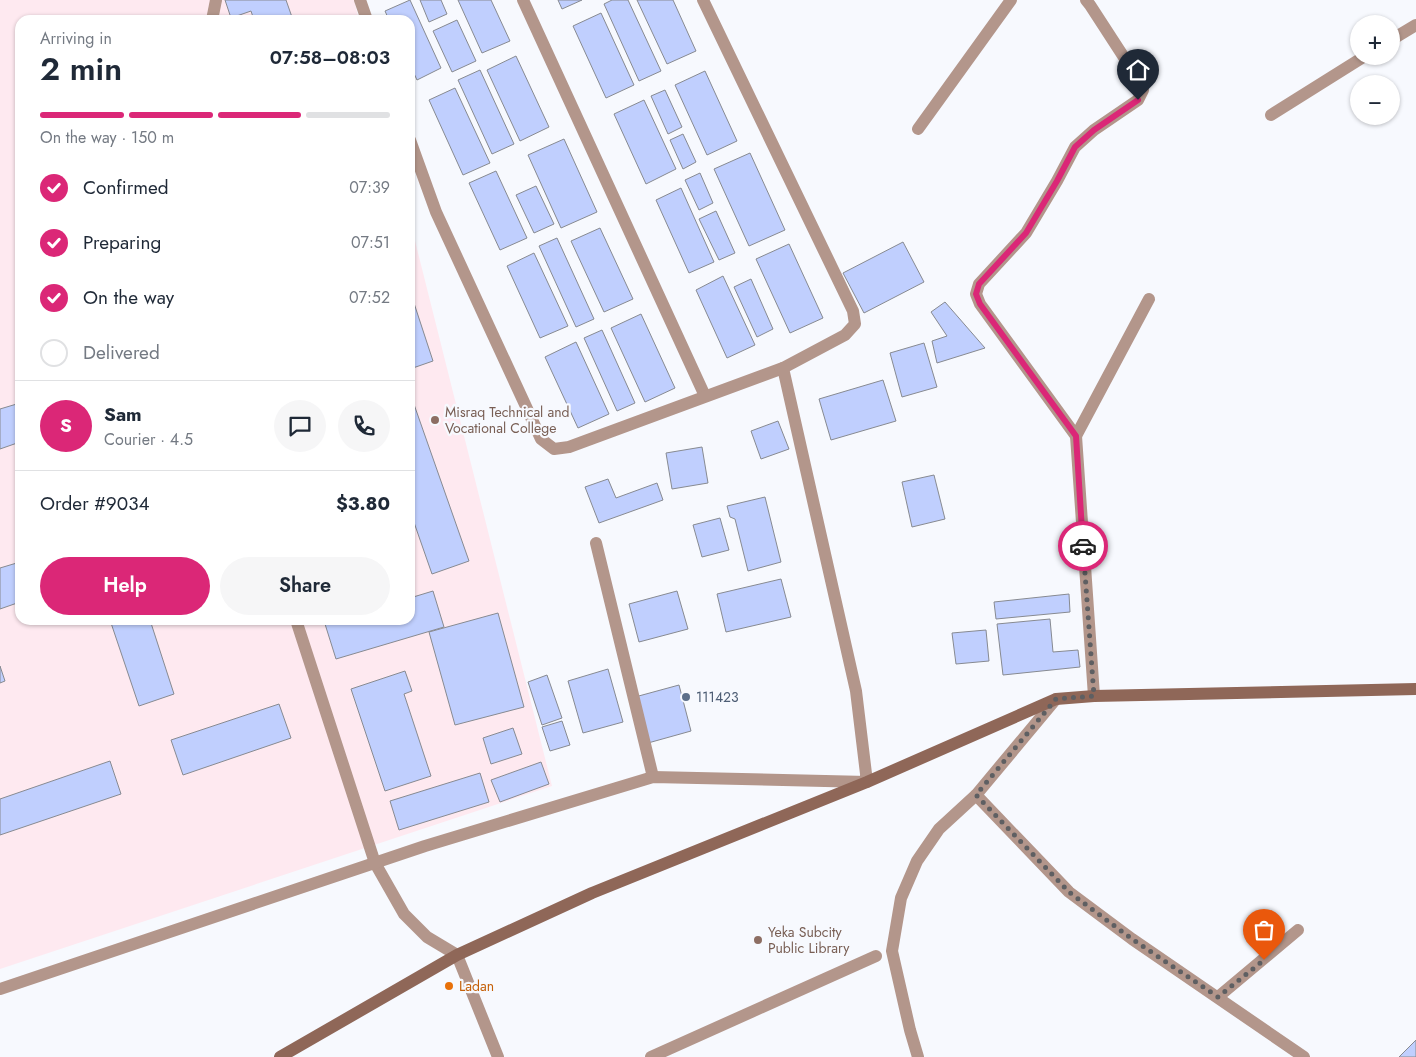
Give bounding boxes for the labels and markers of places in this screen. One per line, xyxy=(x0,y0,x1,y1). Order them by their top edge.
pin xyxy=(1117,49,1159,100)
place label: Misraq Technical and Vocational College xyxy=(445,402,570,438)
marker: Misraq Technical and Vocational College xyxy=(429,414,441,426)
place label: 111423 xyxy=(696,687,739,707)
marker: 111423 xyxy=(680,691,692,703)
pin xyxy=(1243,909,1285,960)
place label: Yeka Subcity Public Library xyxy=(768,922,850,958)
marker: Yeka Subcity Public Library xyxy=(752,934,764,946)
place label: Ladan xyxy=(459,976,494,996)
marker: Ladan xyxy=(443,980,455,992)

